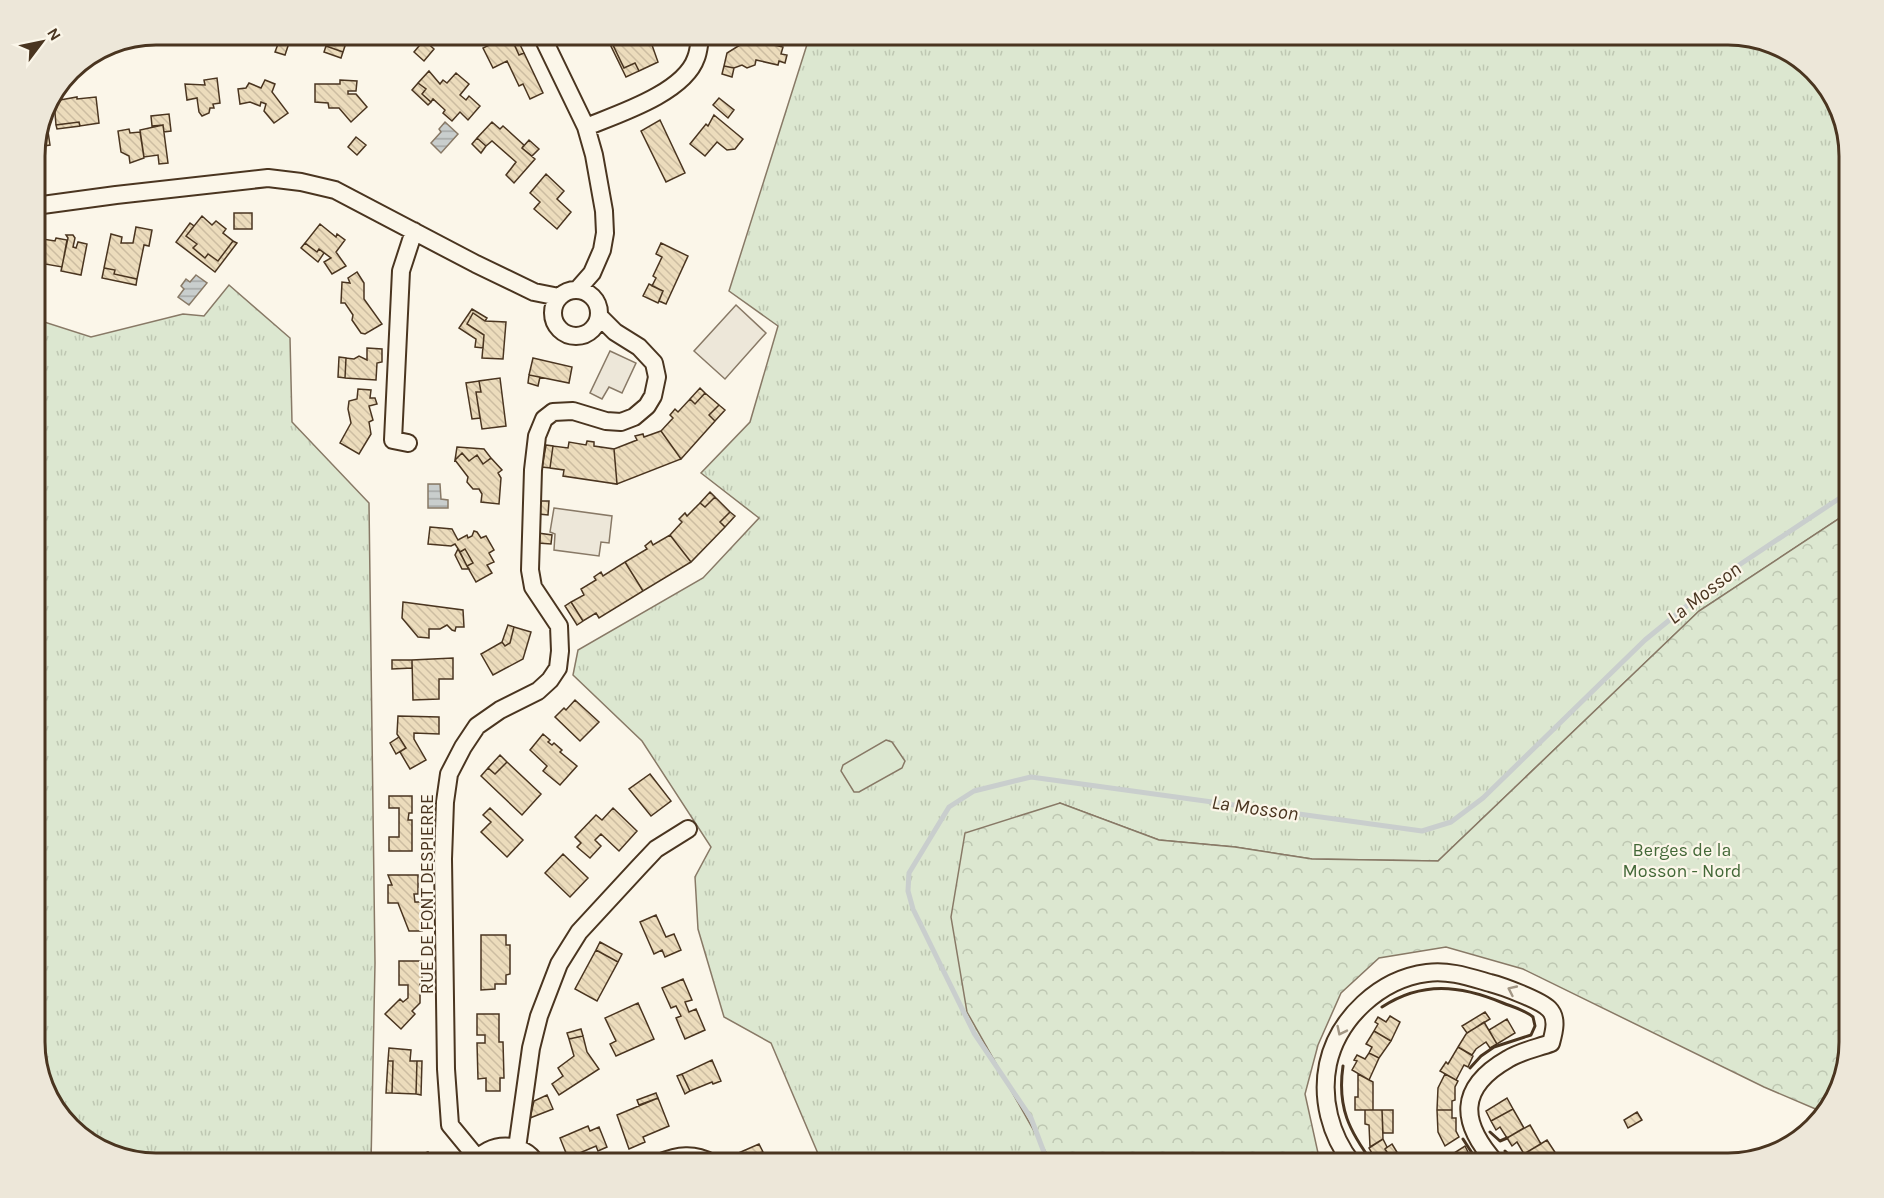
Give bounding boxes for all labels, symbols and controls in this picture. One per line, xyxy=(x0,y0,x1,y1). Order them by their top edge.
north arrow xyxy=(12,12,72,72)
text: N xyxy=(43,24,65,44)
water label: La Mosson xyxy=(1662,557,1746,629)
water label: La Mosson xyxy=(1210,791,1300,825)
street label: RUE DE FONT DESPIERRE xyxy=(416,794,438,994)
park label: Berges de la Mosson - Nord xyxy=(1623,839,1741,882)
one-way arrow xyxy=(1507,986,1518,998)
one-way arrow xyxy=(1337,1025,1349,1036)

